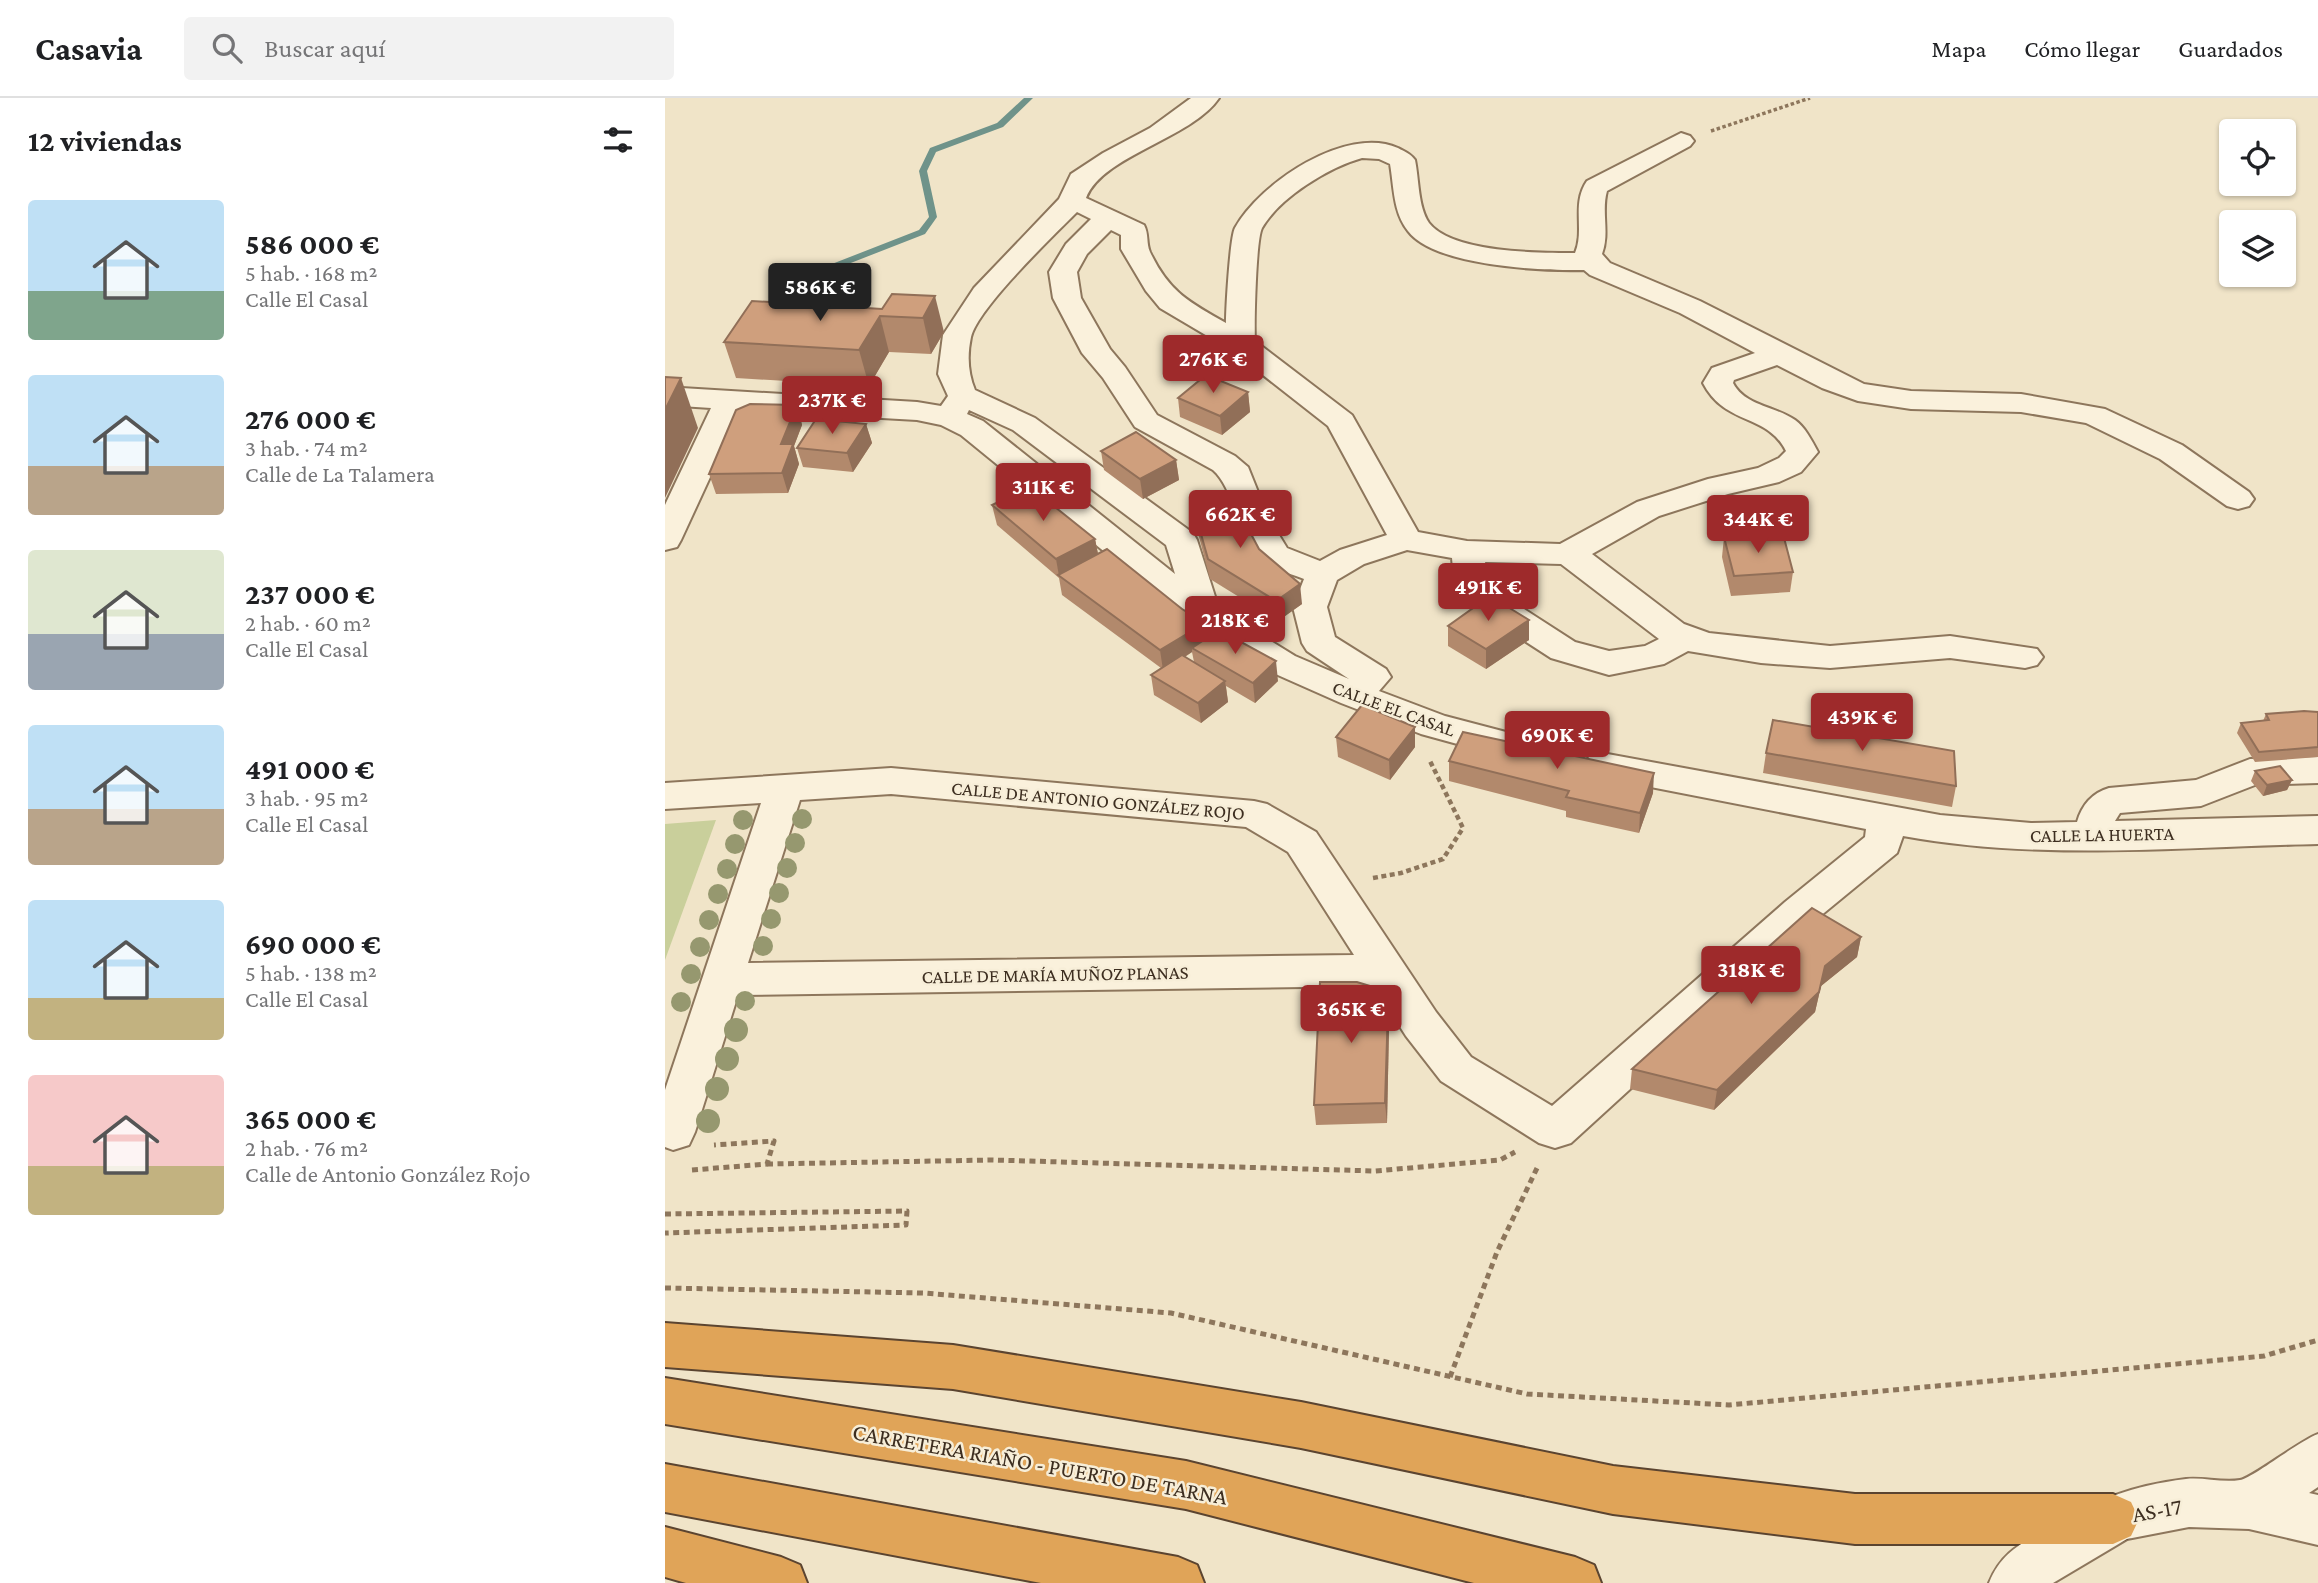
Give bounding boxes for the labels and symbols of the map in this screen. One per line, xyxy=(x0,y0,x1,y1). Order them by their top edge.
pin: 586K € xyxy=(763,264,877,323)
pin: 276K € xyxy=(1156,336,1270,395)
pin: 237K € xyxy=(775,376,889,436)
pin: 311K € xyxy=(986,464,1100,523)
pin: 662K € xyxy=(1183,490,1297,550)
pin: 344K € xyxy=(1701,496,1815,555)
pin: 491K € xyxy=(1431,564,1545,623)
pin: 218K € xyxy=(1178,596,1292,656)
street label: CALLE EL CASAL xyxy=(1330,677,1458,741)
pin: 439K € xyxy=(1805,694,1919,753)
pin: 690K € xyxy=(1500,712,1614,771)
street label: CALLE DE ANTONIO GONZÁLEZ ROJO xyxy=(950,777,1246,824)
street label: CALLE LA HUERTA xyxy=(2030,823,2174,846)
pin: 318K € xyxy=(1694,946,1808,1006)
street label: CALLE DE MARÍA MUÑOZ PLANAS xyxy=(921,962,1189,987)
pin: 365K € xyxy=(1294,986,1408,1045)
street label: CARRETERA RIAÑO - PUERTO DE TARNA xyxy=(851,1418,1230,1510)
street label: AS-17 xyxy=(2130,1493,2184,1527)

